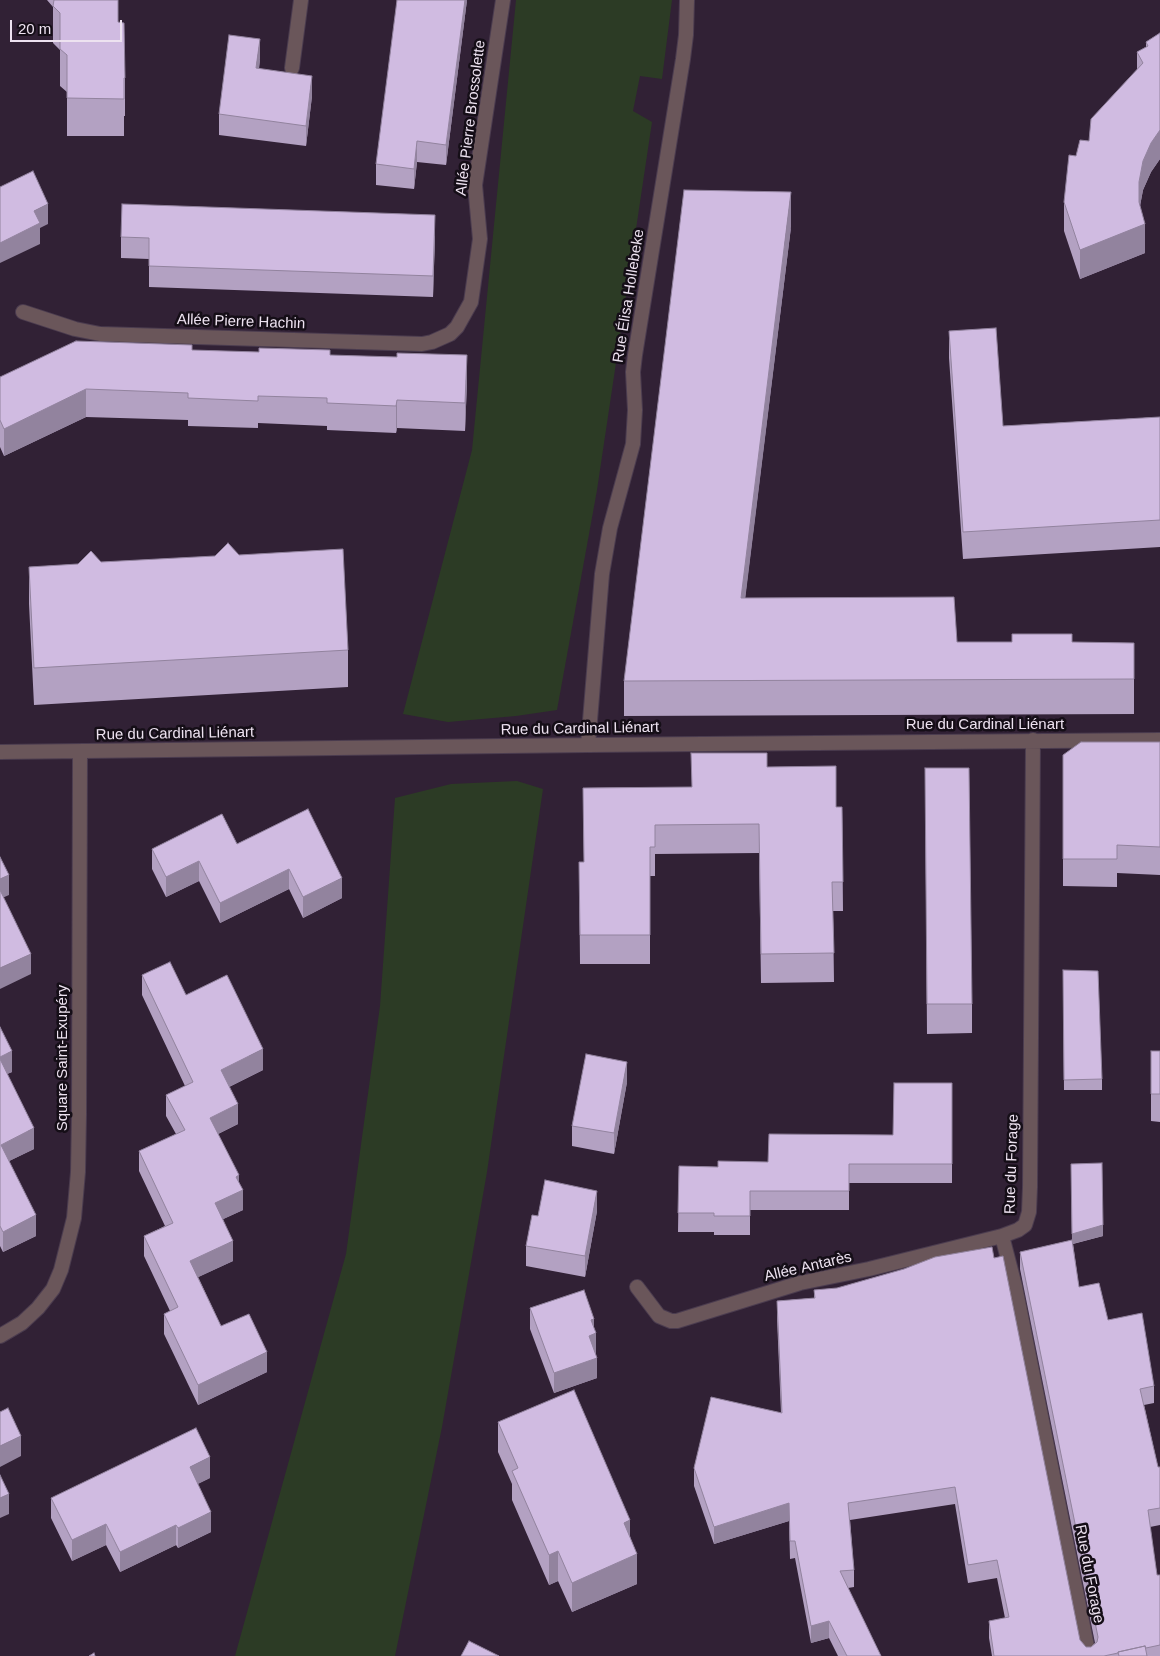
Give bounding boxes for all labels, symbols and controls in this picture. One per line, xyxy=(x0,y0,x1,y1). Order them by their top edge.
scale bar xyxy=(12,10,125,42)
text: 20 m xyxy=(18,20,51,37)
street label: Allée Pierre Brossolette xyxy=(453,39,489,197)
street label: Rue Élisa Hollebeke xyxy=(610,228,648,364)
street label: Allée Pierre Hachin xyxy=(177,311,305,333)
street label: Rue du Cardinal Liénart xyxy=(906,716,1064,734)
street label: Rue du Cardinal Liénart xyxy=(501,719,659,739)
street label: Rue du Cardinal Liénart xyxy=(96,724,254,744)
street label: Square Saint-Exupéry xyxy=(54,985,72,1131)
street label: Rue du Forage xyxy=(1001,1114,1023,1214)
street label: Allée Antarès xyxy=(763,1248,853,1286)
street label: Rue du Forage xyxy=(1071,1523,1107,1625)

